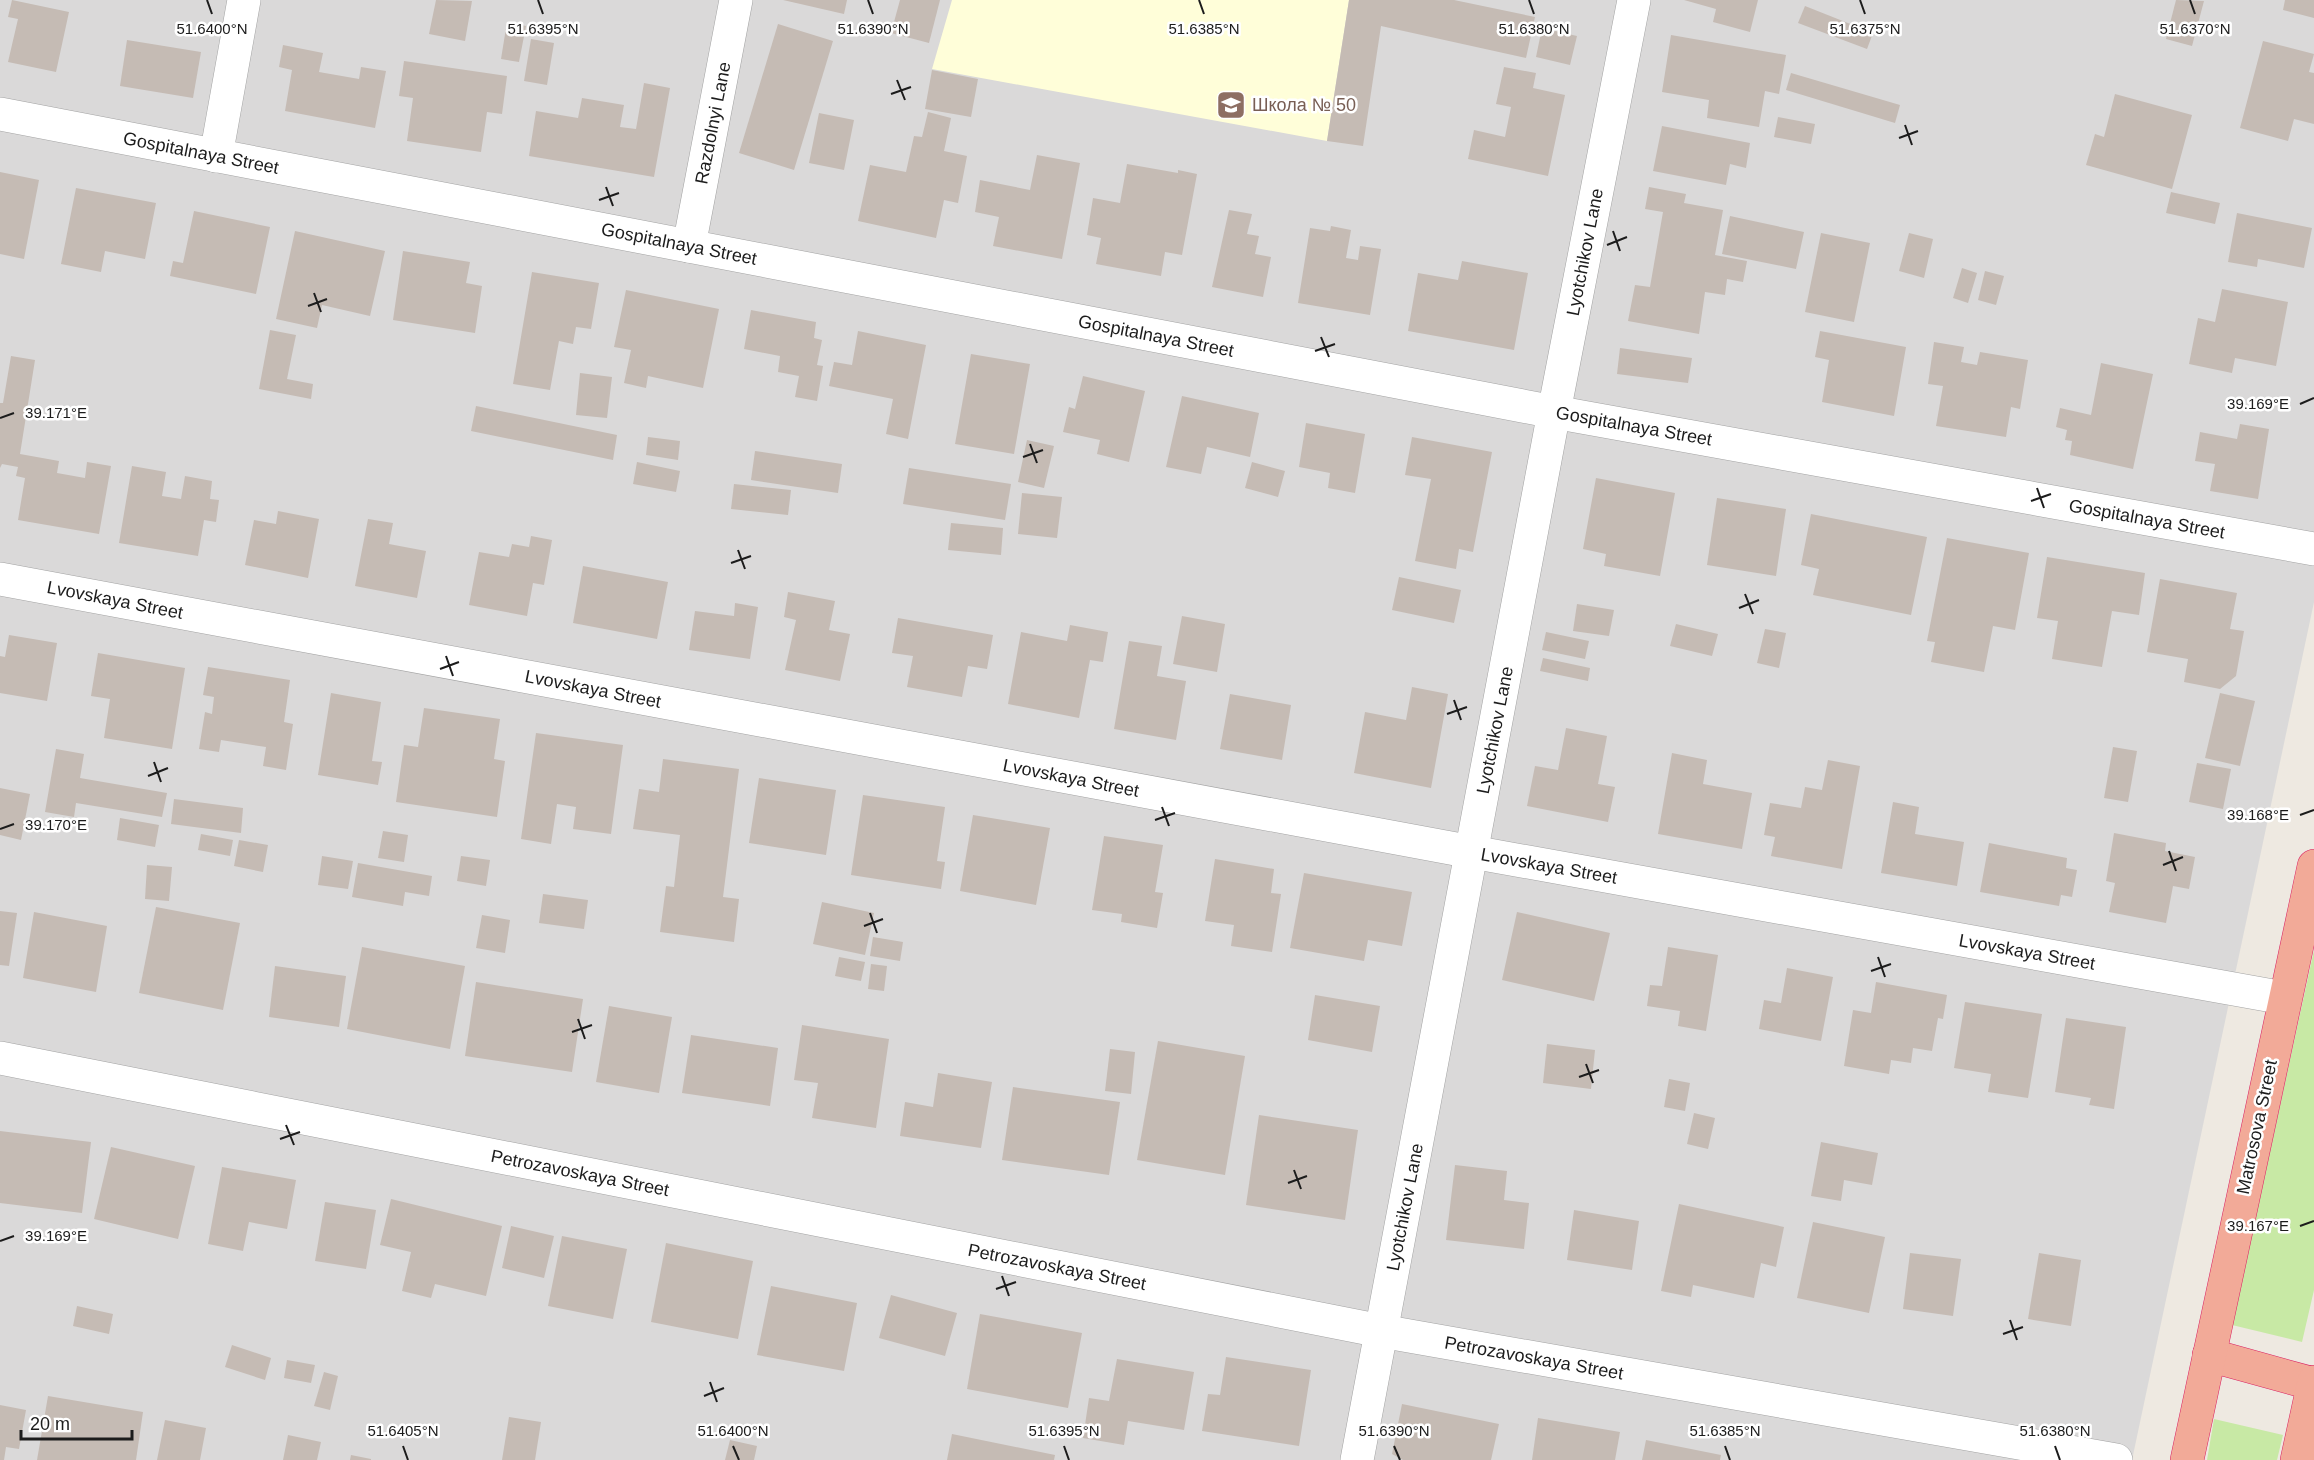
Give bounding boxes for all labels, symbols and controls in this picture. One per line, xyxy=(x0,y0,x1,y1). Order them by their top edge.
text: 51.6400°N xyxy=(176,20,248,37)
text: 51.6395°N xyxy=(507,20,579,37)
text: 51.6390°N xyxy=(837,20,909,37)
text: 51.6385°N xyxy=(1168,20,1240,37)
text: 51.6380°N xyxy=(1498,20,1570,37)
text: 51.6375°N xyxy=(1829,20,1901,37)
text: 51.6370°N xyxy=(2159,20,2231,37)
street label: Razdolnyi Lane xyxy=(691,60,735,186)
school or university icon: Школа № 50 xyxy=(1215,89,1247,121)
place label: Школа № 50 xyxy=(1252,95,1356,115)
street label: Gospitalnaya Street xyxy=(121,128,281,178)
street label: Lyotchikov Lane xyxy=(1563,187,1607,317)
street label: Gospitalnaya Street xyxy=(599,219,759,269)
street label: Gospitalnaya Street xyxy=(1076,311,1236,361)
text: 39.169°E xyxy=(2227,395,2289,412)
street label: Gospitalnaya Street xyxy=(1554,402,1714,450)
text: 39.171°E xyxy=(25,404,87,421)
street label: Gospitalnaya Street xyxy=(2067,495,2227,543)
street label: Lvovskaya Street xyxy=(45,577,185,623)
street label: Lyotchikov Lane xyxy=(1473,665,1517,795)
street label: Lvovskaya Street xyxy=(523,666,663,712)
street label: Lvovskaya Street xyxy=(1001,755,1141,801)
text: 39.168°E xyxy=(2227,806,2289,823)
text: 39.170°E xyxy=(25,816,87,833)
street label: Lvovskaya Street xyxy=(1479,844,1619,888)
street label: Lvovskaya Street xyxy=(1957,930,2097,974)
street label: Matrosova Street xyxy=(2233,1058,2281,1196)
street label: Lyotchikov Lane xyxy=(1383,1142,1427,1272)
street label: Petrozavoskaya Street xyxy=(489,1146,671,1200)
text: 39.167°E xyxy=(2227,1217,2289,1234)
text: 39.169°E xyxy=(25,1227,87,1244)
street label: Petrozavoskaya Street xyxy=(966,1240,1148,1294)
street label: Petrozavoskaya Street xyxy=(1443,1332,1625,1384)
scale bar xyxy=(21,1403,132,1441)
text: 20 m xyxy=(30,1414,70,1434)
text: 51.6405°N xyxy=(367,1422,439,1439)
text: 51.6400°N xyxy=(697,1422,769,1439)
text: 51.6395°N xyxy=(1028,1422,1100,1439)
text: 51.6390°N xyxy=(1358,1422,1430,1439)
text: 51.6385°N xyxy=(1689,1422,1761,1439)
text: 51.6380°N xyxy=(2019,1422,2091,1439)

